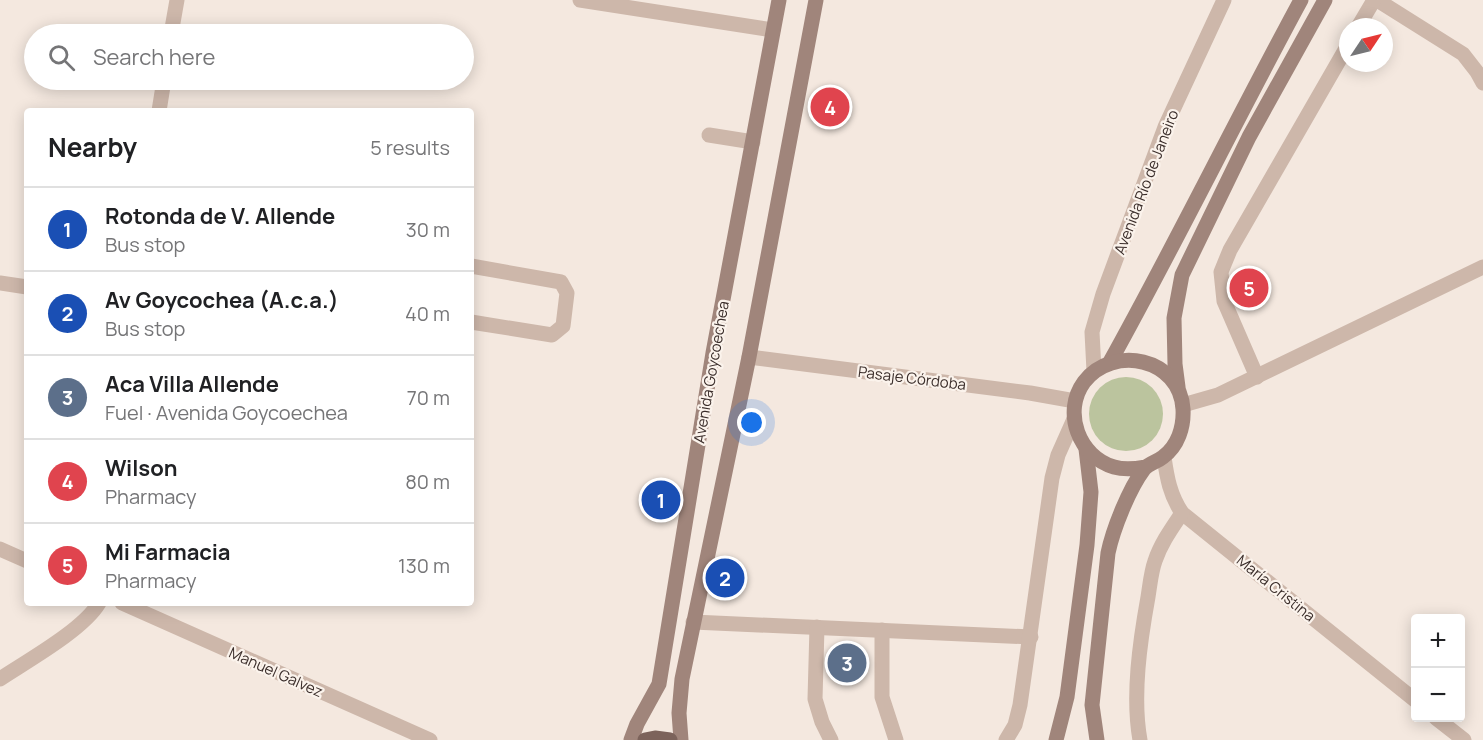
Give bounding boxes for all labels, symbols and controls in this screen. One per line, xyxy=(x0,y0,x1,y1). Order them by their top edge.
north arrow xyxy=(1339,18,1393,72)
search box xyxy=(24,24,474,90)
icon: search xyxy=(45,41,78,74)
text: Search here xyxy=(93,42,215,72)
pin: 4 xyxy=(810,84,850,130)
street label: Avenida Río de Janeiro xyxy=(1109,107,1183,257)
text: Nearby xyxy=(48,129,137,165)
text: 5 results xyxy=(370,134,450,161)
text: Rotonda de V. Allende xyxy=(105,201,335,231)
text: 1 xyxy=(63,216,72,243)
text: 30 m xyxy=(406,216,450,243)
text: Bus stop xyxy=(105,231,185,258)
pin: 5 xyxy=(1230,266,1268,310)
text: Av Goycochea (A.c.a.) xyxy=(105,285,339,315)
street label: Avenida Goycoechea xyxy=(688,299,734,445)
text: 2 xyxy=(62,300,73,327)
text: 40 m xyxy=(405,300,450,327)
text: Bus stop xyxy=(105,315,185,342)
street label: Pasaje Córdoba xyxy=(857,361,967,395)
text: Aca Villa Allende xyxy=(105,369,279,399)
text: 3 xyxy=(62,384,73,411)
text: 70 m xyxy=(407,384,450,411)
text: Fuel · Avenida Goycoechea xyxy=(105,399,348,426)
your location xyxy=(737,408,766,437)
text: Wilson xyxy=(105,453,178,483)
text: 4 xyxy=(61,468,74,495)
text: 80 m xyxy=(405,468,450,495)
pin: 1 xyxy=(642,478,680,522)
text: Pharmacy xyxy=(105,483,197,510)
text: Mi Farmacia xyxy=(105,537,231,567)
street label: María Cristina xyxy=(1232,550,1320,626)
text: 5 xyxy=(62,552,73,579)
text: 130 m xyxy=(398,552,450,579)
pin: 2 xyxy=(706,556,744,600)
text: Pharmacy xyxy=(105,567,197,594)
map controls xyxy=(1411,614,1465,722)
button: + xyxy=(1411,614,1465,668)
pin: 3 xyxy=(828,640,866,686)
street label: Manuel Galvez xyxy=(226,642,326,702)
button: − xyxy=(1411,668,1465,722)

